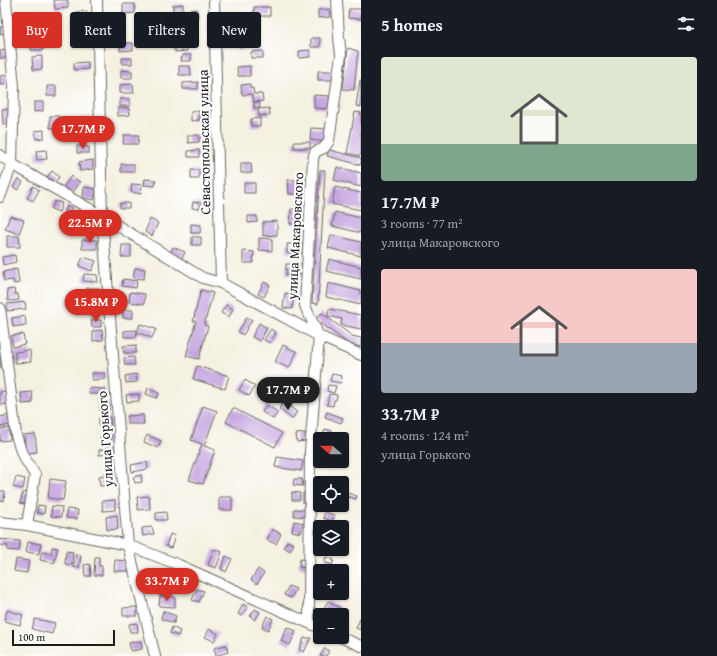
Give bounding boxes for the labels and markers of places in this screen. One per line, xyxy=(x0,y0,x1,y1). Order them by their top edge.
pin: 17.7M ₽ xyxy=(46,116,120,150)
pin: 22.5M ₽ xyxy=(53,210,127,244)
pin: 15.8M ₽ xyxy=(59,289,133,323)
pin: 17.7M ₽ xyxy=(251,377,325,411)
pin: 33.7M ₽ xyxy=(130,568,204,602)

